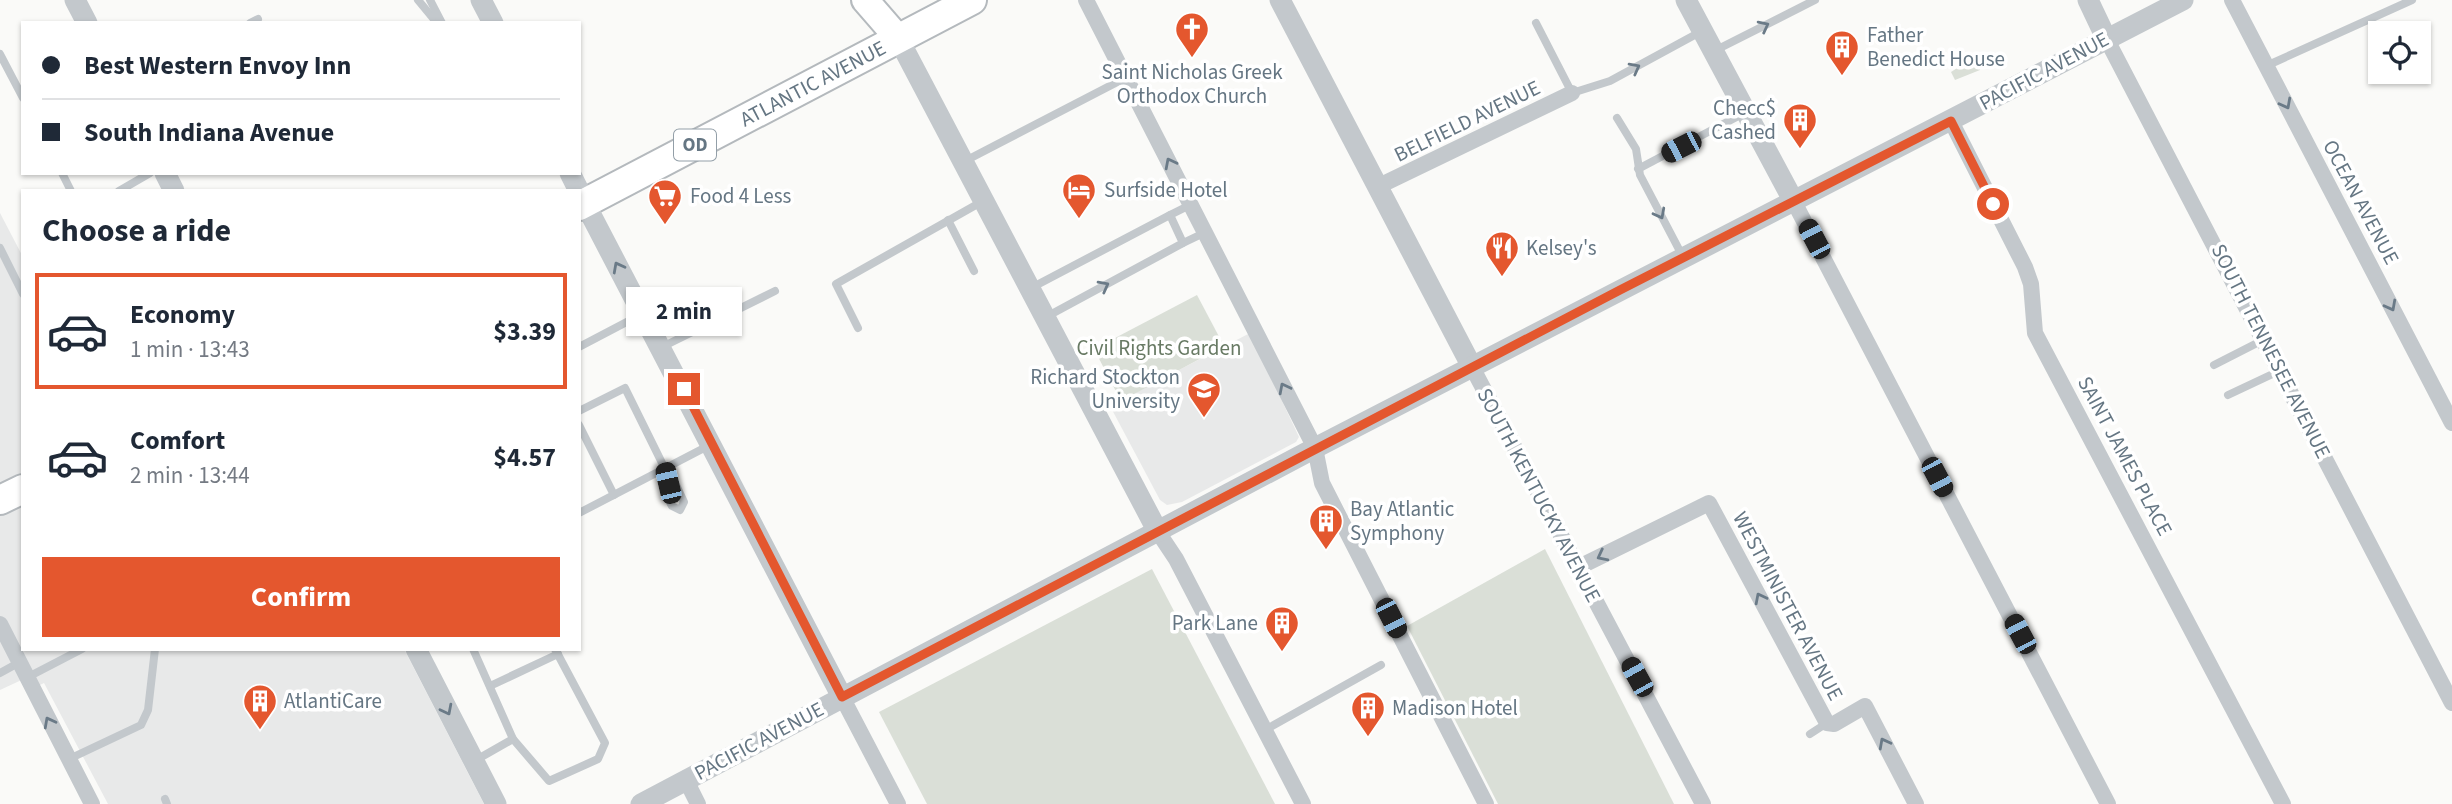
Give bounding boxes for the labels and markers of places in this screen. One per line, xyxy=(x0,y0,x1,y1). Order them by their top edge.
church icon: Saint Nicholas Greek Orthodox Church xyxy=(1173,10,1211,59)
place label: Father Benedict House xyxy=(1867,20,2005,74)
building icon: Father Benedict House xyxy=(1823,28,1861,77)
place label: Saint Nicholas Greek Orthodox Church xyxy=(1101,57,1283,111)
place label: Checc$ Cashed xyxy=(1711,93,1776,147)
building icon: Checc$ Cashed xyxy=(1781,101,1819,150)
hotel icon: Surfside Hotel xyxy=(1060,171,1098,220)
place label: Surfside Hotel xyxy=(1104,175,1228,205)
supermarket icon: Food 4 Less xyxy=(646,177,684,226)
place label: Food 4 Less xyxy=(690,181,792,211)
restaurant icon: Kelsey's xyxy=(1483,229,1521,278)
place label: Kelsey's xyxy=(1526,233,1597,263)
place label: Richard Stockton University xyxy=(1030,362,1180,416)
school or university icon: Richard Stockton University xyxy=(1185,370,1223,419)
place label: Bay Atlantic Symphony xyxy=(1350,494,1455,548)
building icon: Bay Atlantic Symphony xyxy=(1307,502,1345,551)
building icon: Park Lane xyxy=(1263,604,1301,653)
place label: Park Lane xyxy=(1172,608,1258,638)
building icon: AtlantiCare xyxy=(241,682,279,731)
place label: AtlantiCare xyxy=(284,686,382,716)
building icon: Madison Hotel xyxy=(1349,689,1387,738)
place label: Madison Hotel xyxy=(1392,693,1518,723)

